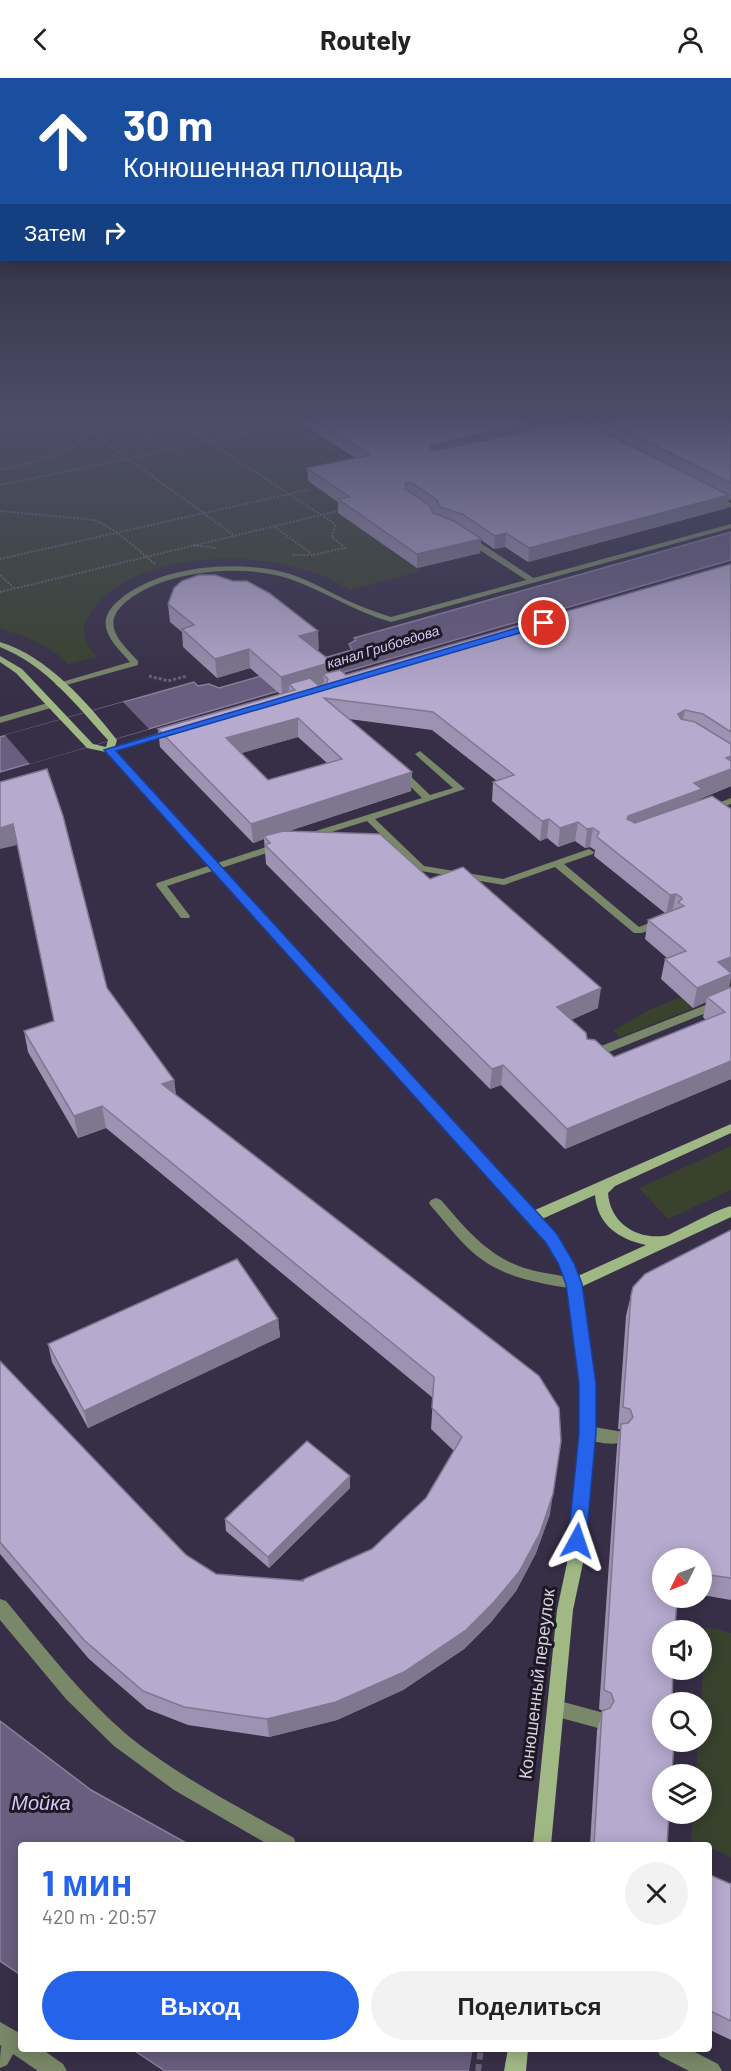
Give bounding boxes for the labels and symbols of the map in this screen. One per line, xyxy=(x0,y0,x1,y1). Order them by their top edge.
pin xyxy=(518,597,569,648)
water label: канал Грибоедова xyxy=(325,621,441,672)
position arrow xyxy=(545,1509,609,1573)
north arrow xyxy=(652,1548,712,1608)
street label: Конюшенный переулок xyxy=(513,1587,559,1780)
water label: Мойка xyxy=(11,1790,71,1814)

